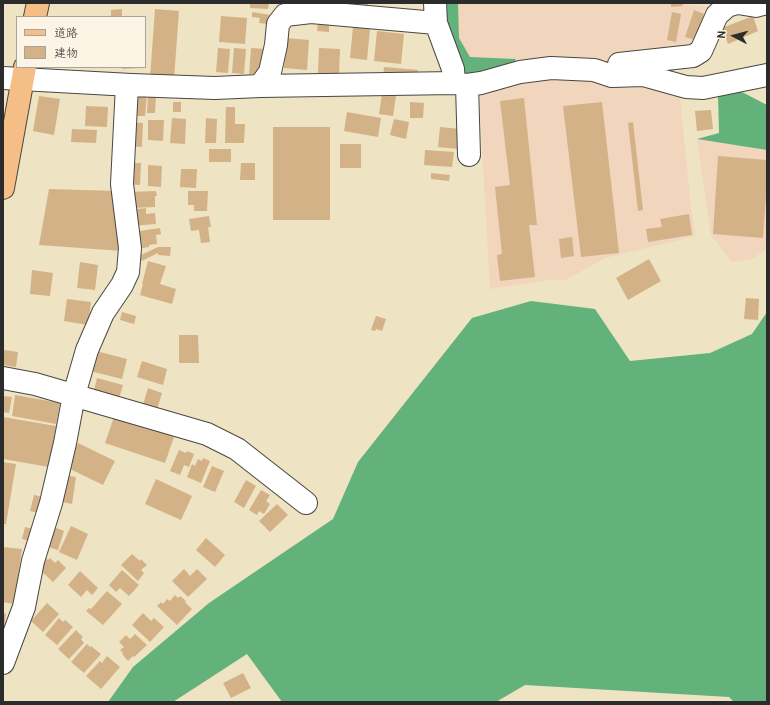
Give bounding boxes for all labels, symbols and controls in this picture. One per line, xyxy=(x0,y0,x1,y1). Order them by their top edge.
legend xyxy=(16,16,146,68)
north arrow xyxy=(714,16,754,56)
text: 道路 xyxy=(54,26,78,41)
text: N xyxy=(715,30,728,39)
text: 建物 xyxy=(54,46,78,61)

